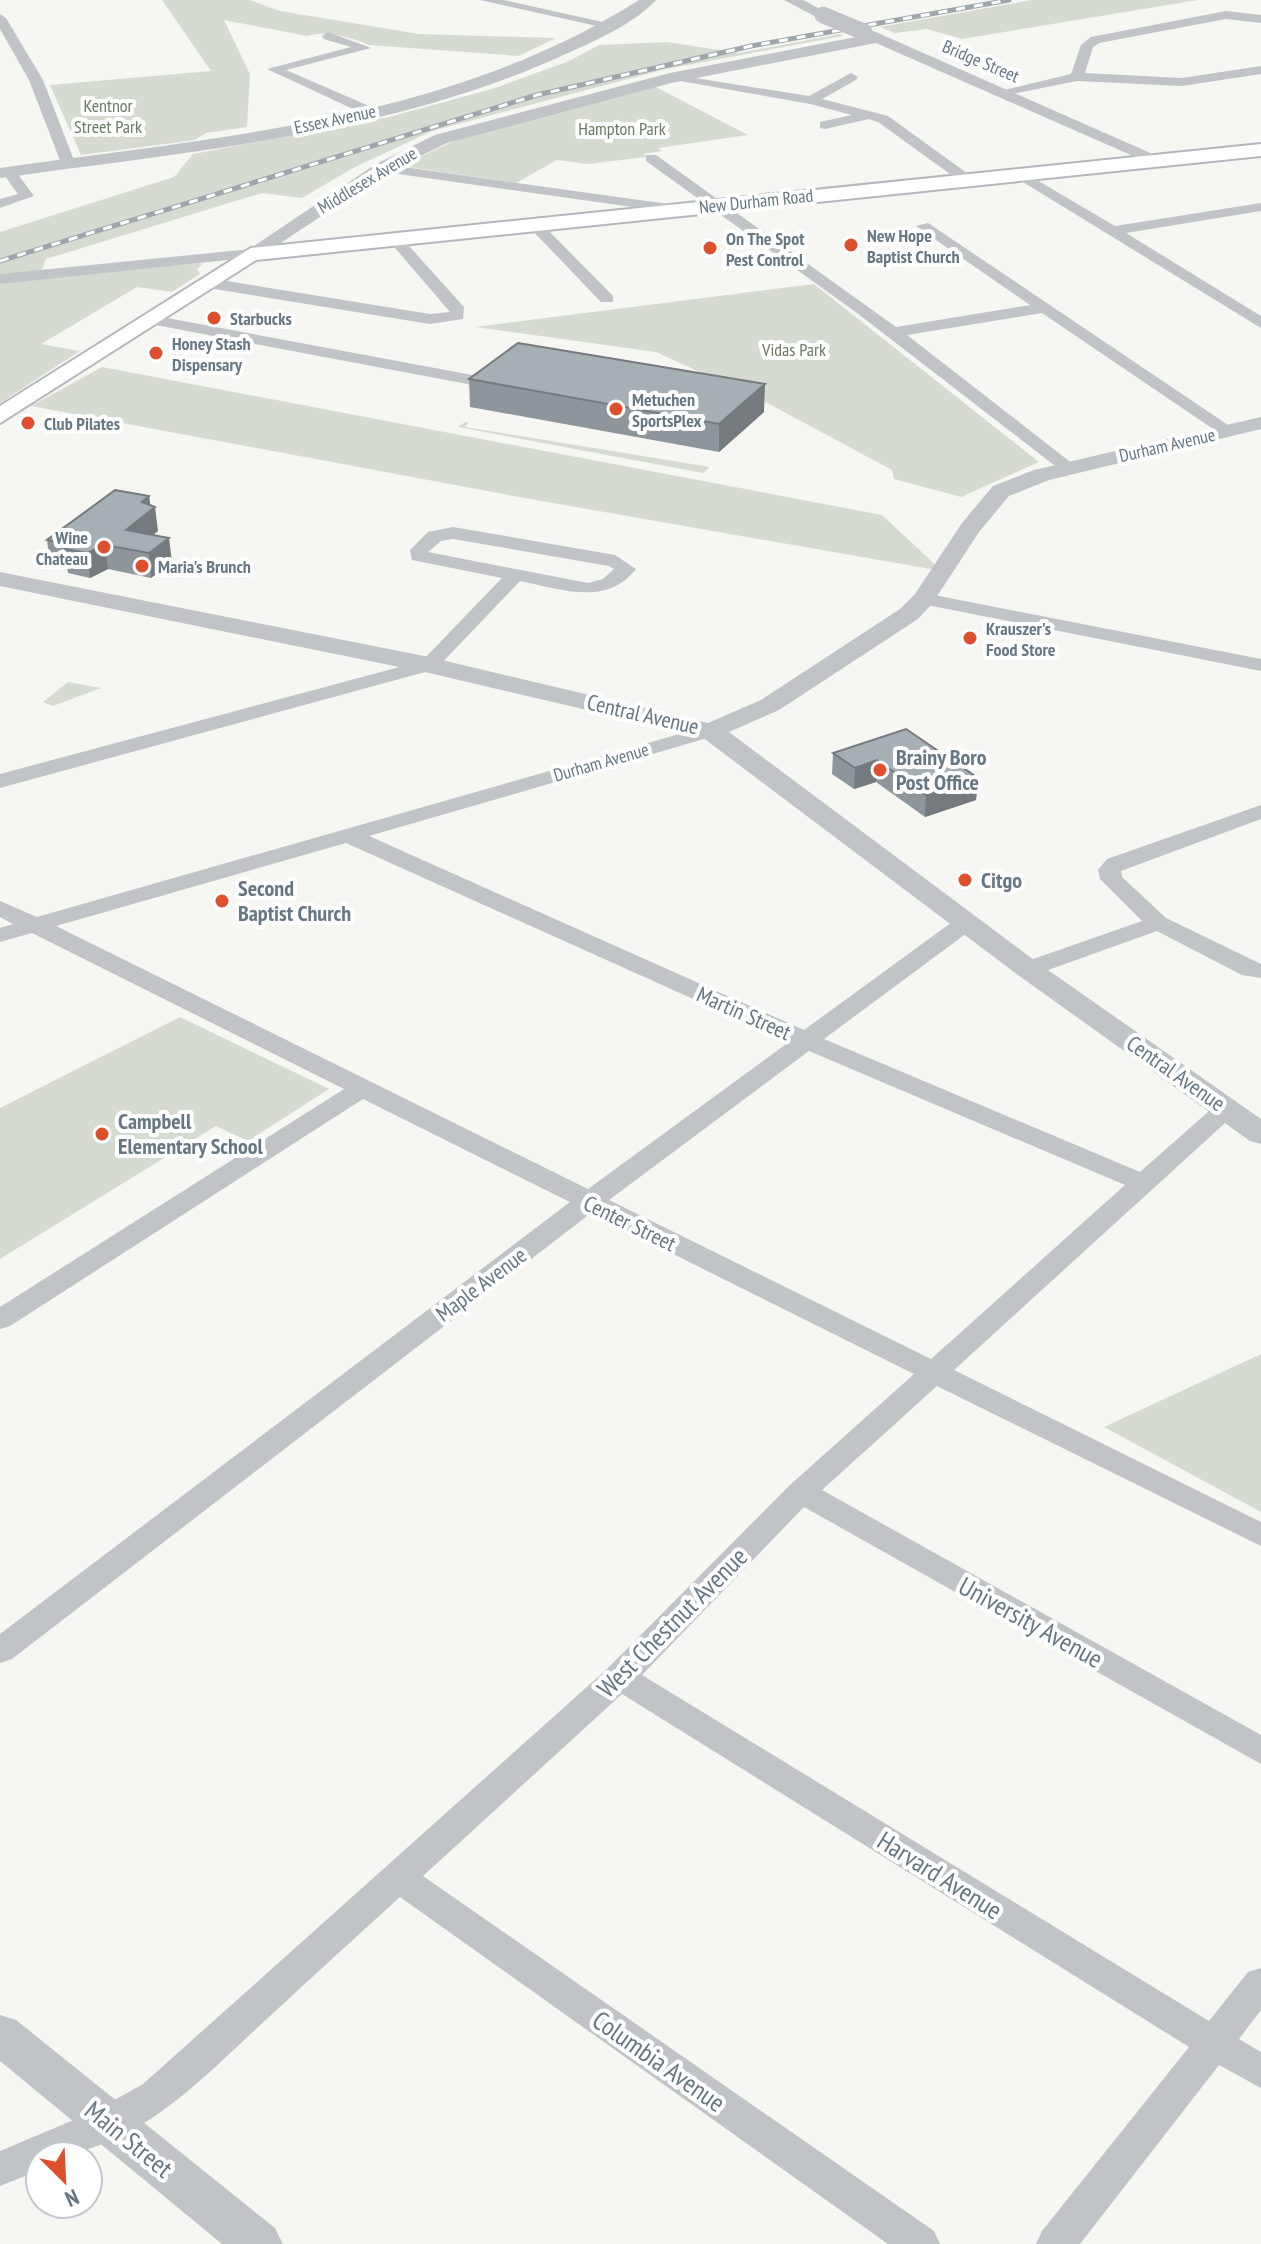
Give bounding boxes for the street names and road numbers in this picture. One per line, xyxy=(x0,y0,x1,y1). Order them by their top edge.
street label: Bridge Street xyxy=(939,35,1023,88)
street label: Essex Avenue xyxy=(292,99,378,139)
street label: Middlesex Avenue xyxy=(313,141,421,219)
street label: New Durham Road xyxy=(698,184,814,218)
street label: Durham Avenue xyxy=(1117,423,1217,467)
street label: Central Avenue xyxy=(584,688,702,740)
street label: Durham Avenue xyxy=(551,737,651,787)
street label: Martin Street xyxy=(693,980,795,1046)
street label: Central Avenue xyxy=(1121,1029,1231,1117)
street label: Center Street xyxy=(579,1189,681,1257)
street label: Maple Avenue xyxy=(430,1241,532,1327)
street label: West Chestnut Avenue xyxy=(590,1540,754,1704)
street label: University Avenue xyxy=(953,1569,1109,1675)
street label: Harvard Avenue xyxy=(872,1824,1008,1926)
street label: Columbia Avenue xyxy=(586,2003,732,2119)
street label: Main Street xyxy=(78,2094,180,2184)

